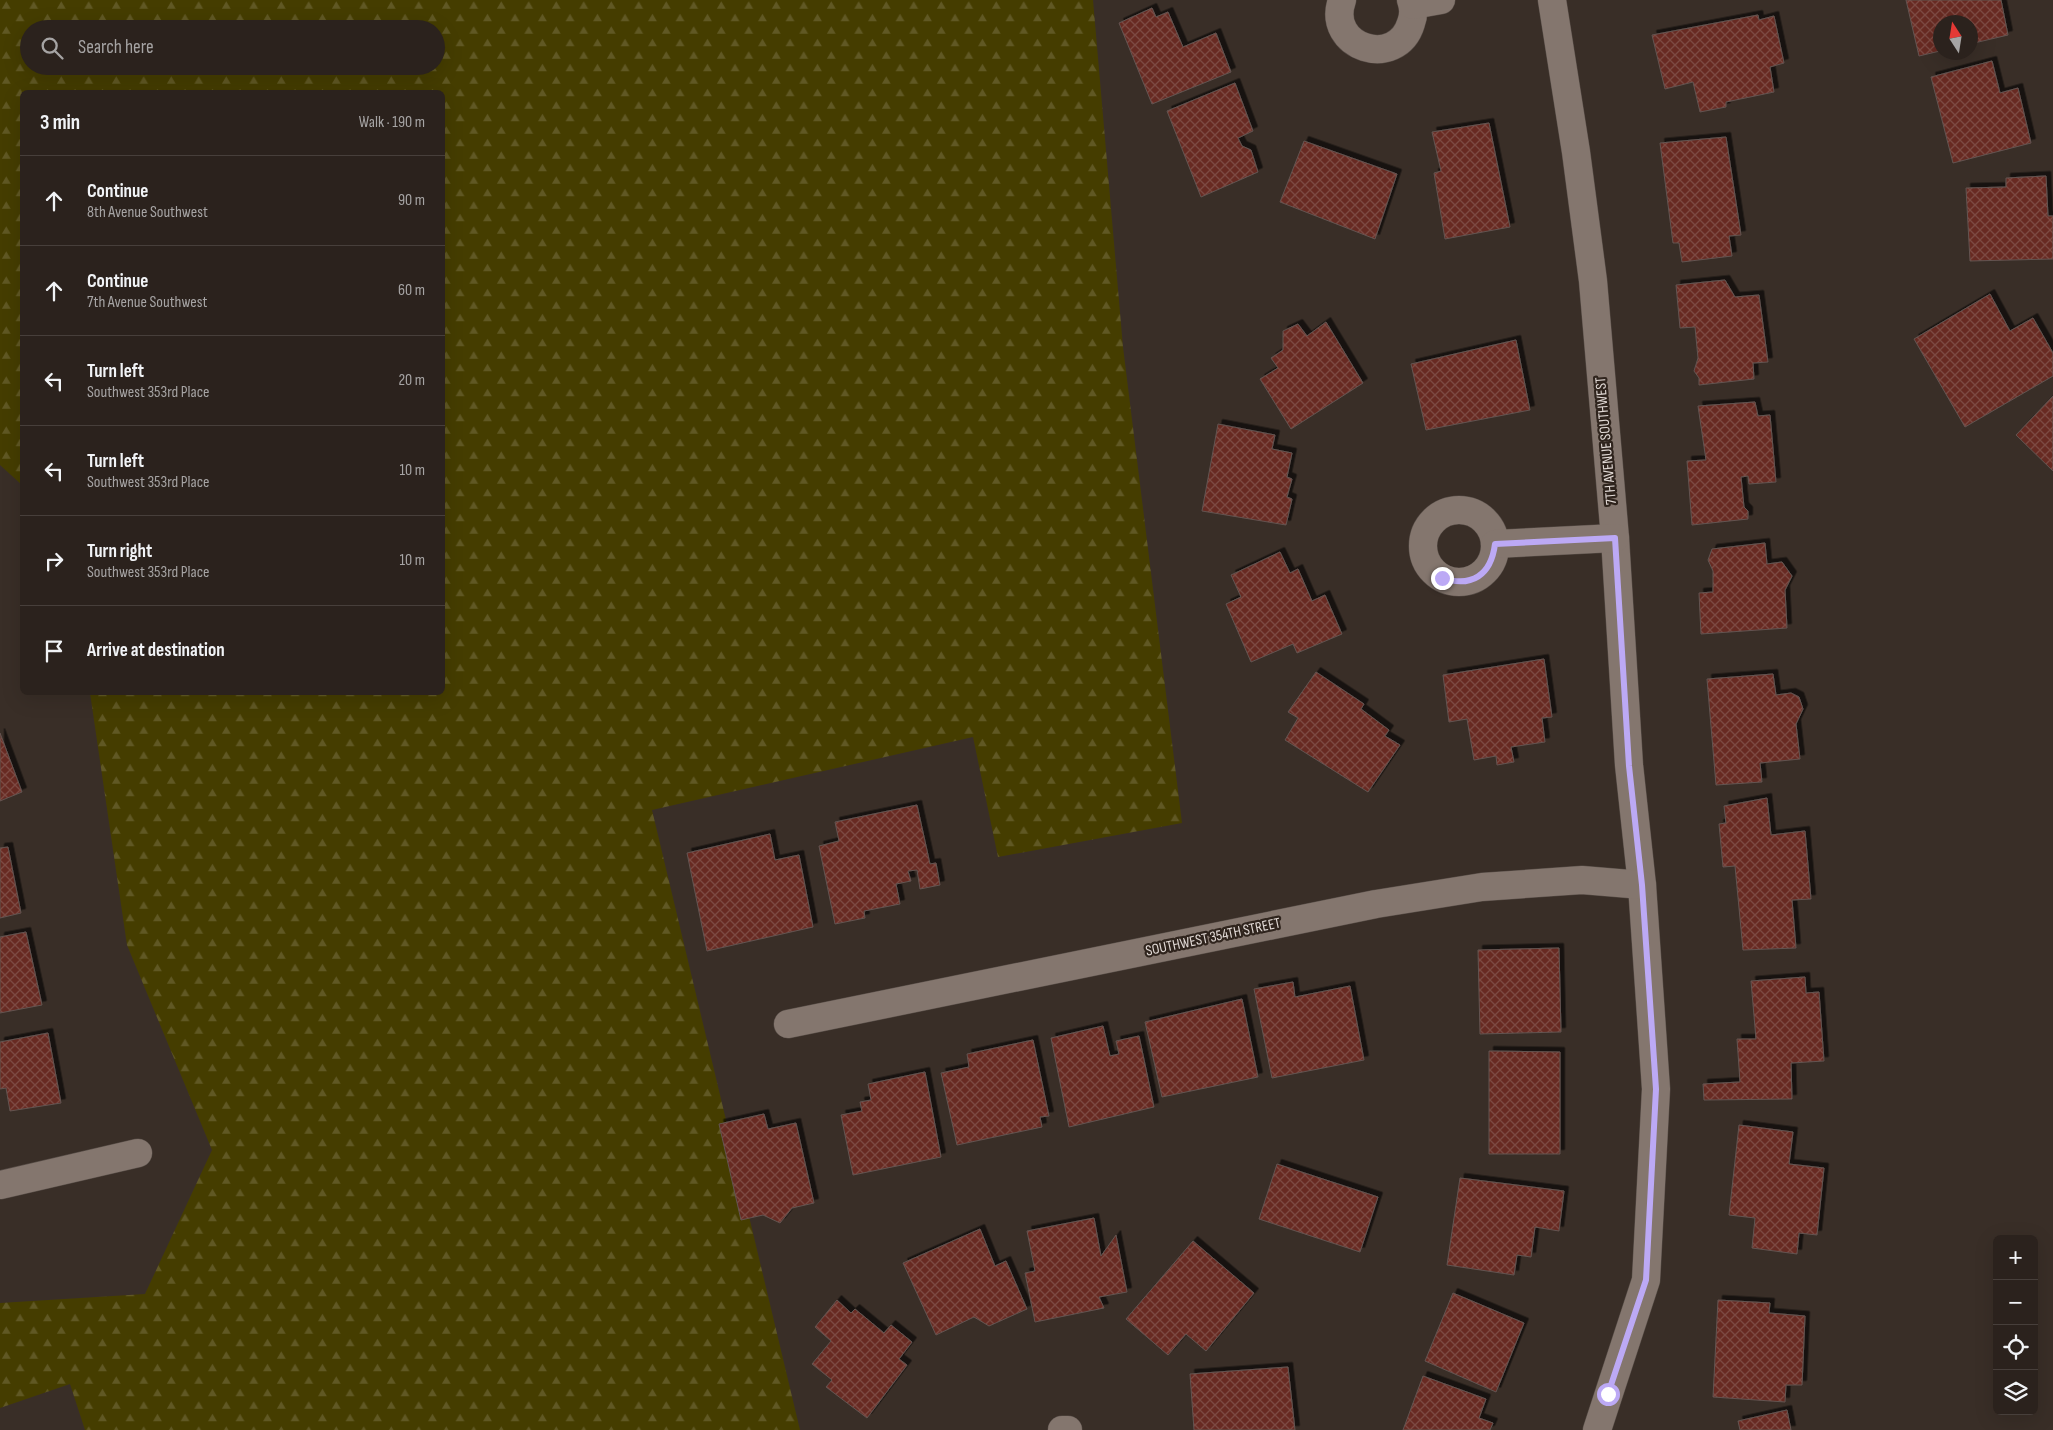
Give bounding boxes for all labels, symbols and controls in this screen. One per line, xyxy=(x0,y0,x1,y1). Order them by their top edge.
north arrow xyxy=(1933,15,1978,60)
search box xyxy=(20,20,445,75)
icon: search xyxy=(38,34,66,62)
text: Search here xyxy=(78,36,154,59)
text: 3 min xyxy=(40,110,80,135)
text: Walk · 190 m xyxy=(359,113,425,132)
text: Continue xyxy=(87,180,148,203)
icon: ahead xyxy=(40,187,68,215)
text: 90 m xyxy=(398,191,425,210)
text: 8th Avenue Southwest xyxy=(87,203,208,222)
text: Continue xyxy=(87,270,148,293)
icon: ahead xyxy=(40,277,68,305)
text: 60 m xyxy=(398,281,425,300)
text: 7th Avenue Southwest xyxy=(87,293,207,312)
text: Turn left xyxy=(87,360,144,383)
icon: left xyxy=(40,367,68,395)
text: 20 m xyxy=(398,371,425,390)
street label: 7TH AVENUE SOUTHWEST xyxy=(1591,376,1621,506)
text: Southwest 353rd Place xyxy=(87,383,209,402)
text: Turn left xyxy=(87,450,144,473)
icon: left xyxy=(40,457,68,485)
text: 10 m xyxy=(399,461,425,480)
text: Southwest 353rd Place xyxy=(87,473,209,492)
text: Turn right xyxy=(87,540,152,563)
icon: right xyxy=(40,547,68,575)
text: 10 m xyxy=(399,551,425,570)
text: Southwest 353rd Place xyxy=(87,563,209,582)
route end xyxy=(1431,567,1454,590)
icon: arrive xyxy=(40,637,68,665)
text: Arrive at destination xyxy=(87,639,225,662)
street label: SOUTHWEST 354TH STREET xyxy=(1144,913,1282,961)
map controls xyxy=(1993,1235,2038,1415)
button: + xyxy=(1993,1235,2038,1280)
button: − xyxy=(1993,1280,2038,1325)
button: locate xyxy=(1993,1325,2038,1370)
button: layers xyxy=(1993,1370,2038,1415)
route start xyxy=(1597,1383,1620,1406)

